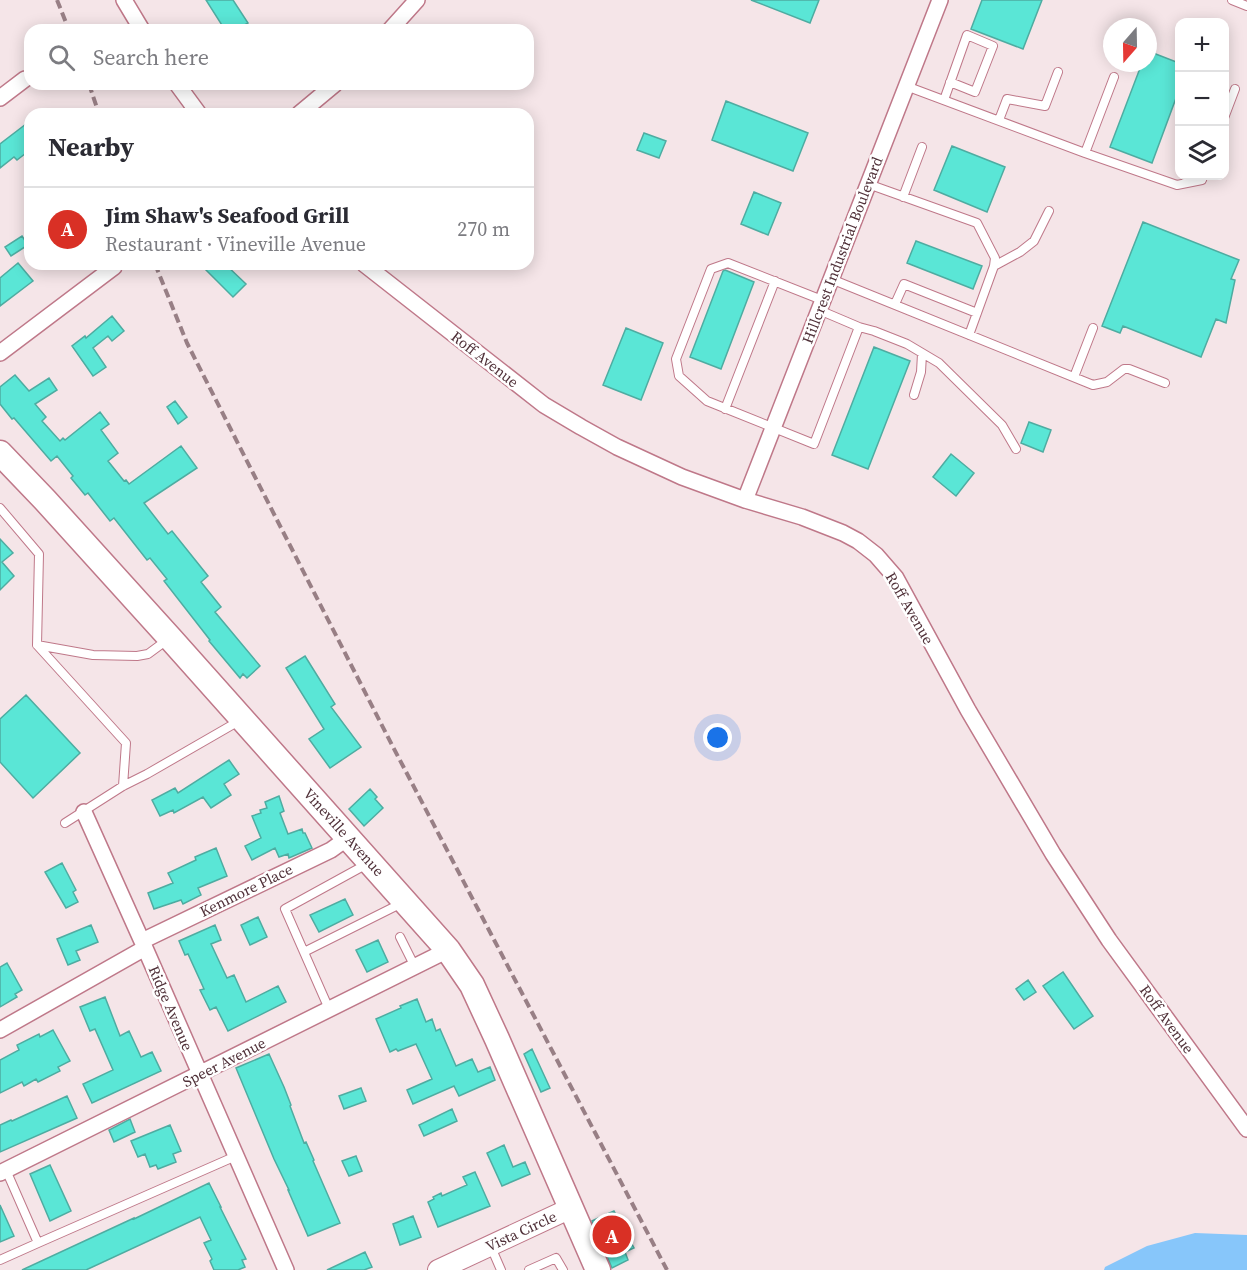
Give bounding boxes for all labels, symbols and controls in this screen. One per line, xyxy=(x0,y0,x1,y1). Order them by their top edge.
north arrow xyxy=(1103,18,1157,72)
map controls xyxy=(1175,18,1229,180)
button: + xyxy=(1175,18,1229,72)
search box xyxy=(24,24,534,90)
icon: search xyxy=(45,41,78,74)
text: Search here xyxy=(93,42,209,72)
button: − xyxy=(1175,72,1229,126)
button: layers xyxy=(1175,126,1229,180)
text: Nearby xyxy=(48,129,134,165)
street label: Hillcrest Industrial Boulevard xyxy=(797,153,888,347)
text: Jim Shaw's Seafood Grill xyxy=(105,200,349,230)
text: A xyxy=(61,215,74,243)
text: 270 m xyxy=(457,215,510,243)
text: Restaurant · Vineville Avenue xyxy=(105,230,366,258)
street label: Roff Avenue xyxy=(447,326,523,392)
street label: Roff Avenue xyxy=(881,568,939,648)
your location xyxy=(703,723,732,752)
street label: Vineville Avenue xyxy=(299,783,390,881)
street label: Kenmore Place xyxy=(196,858,296,922)
street label: Ridge Avenue xyxy=(144,962,199,1054)
street label: Roff Avenue xyxy=(1135,980,1199,1058)
street label: Speer Avenue xyxy=(179,1032,269,1092)
street label: Vista Circle xyxy=(482,1205,560,1257)
pin: A xyxy=(592,1212,632,1258)

